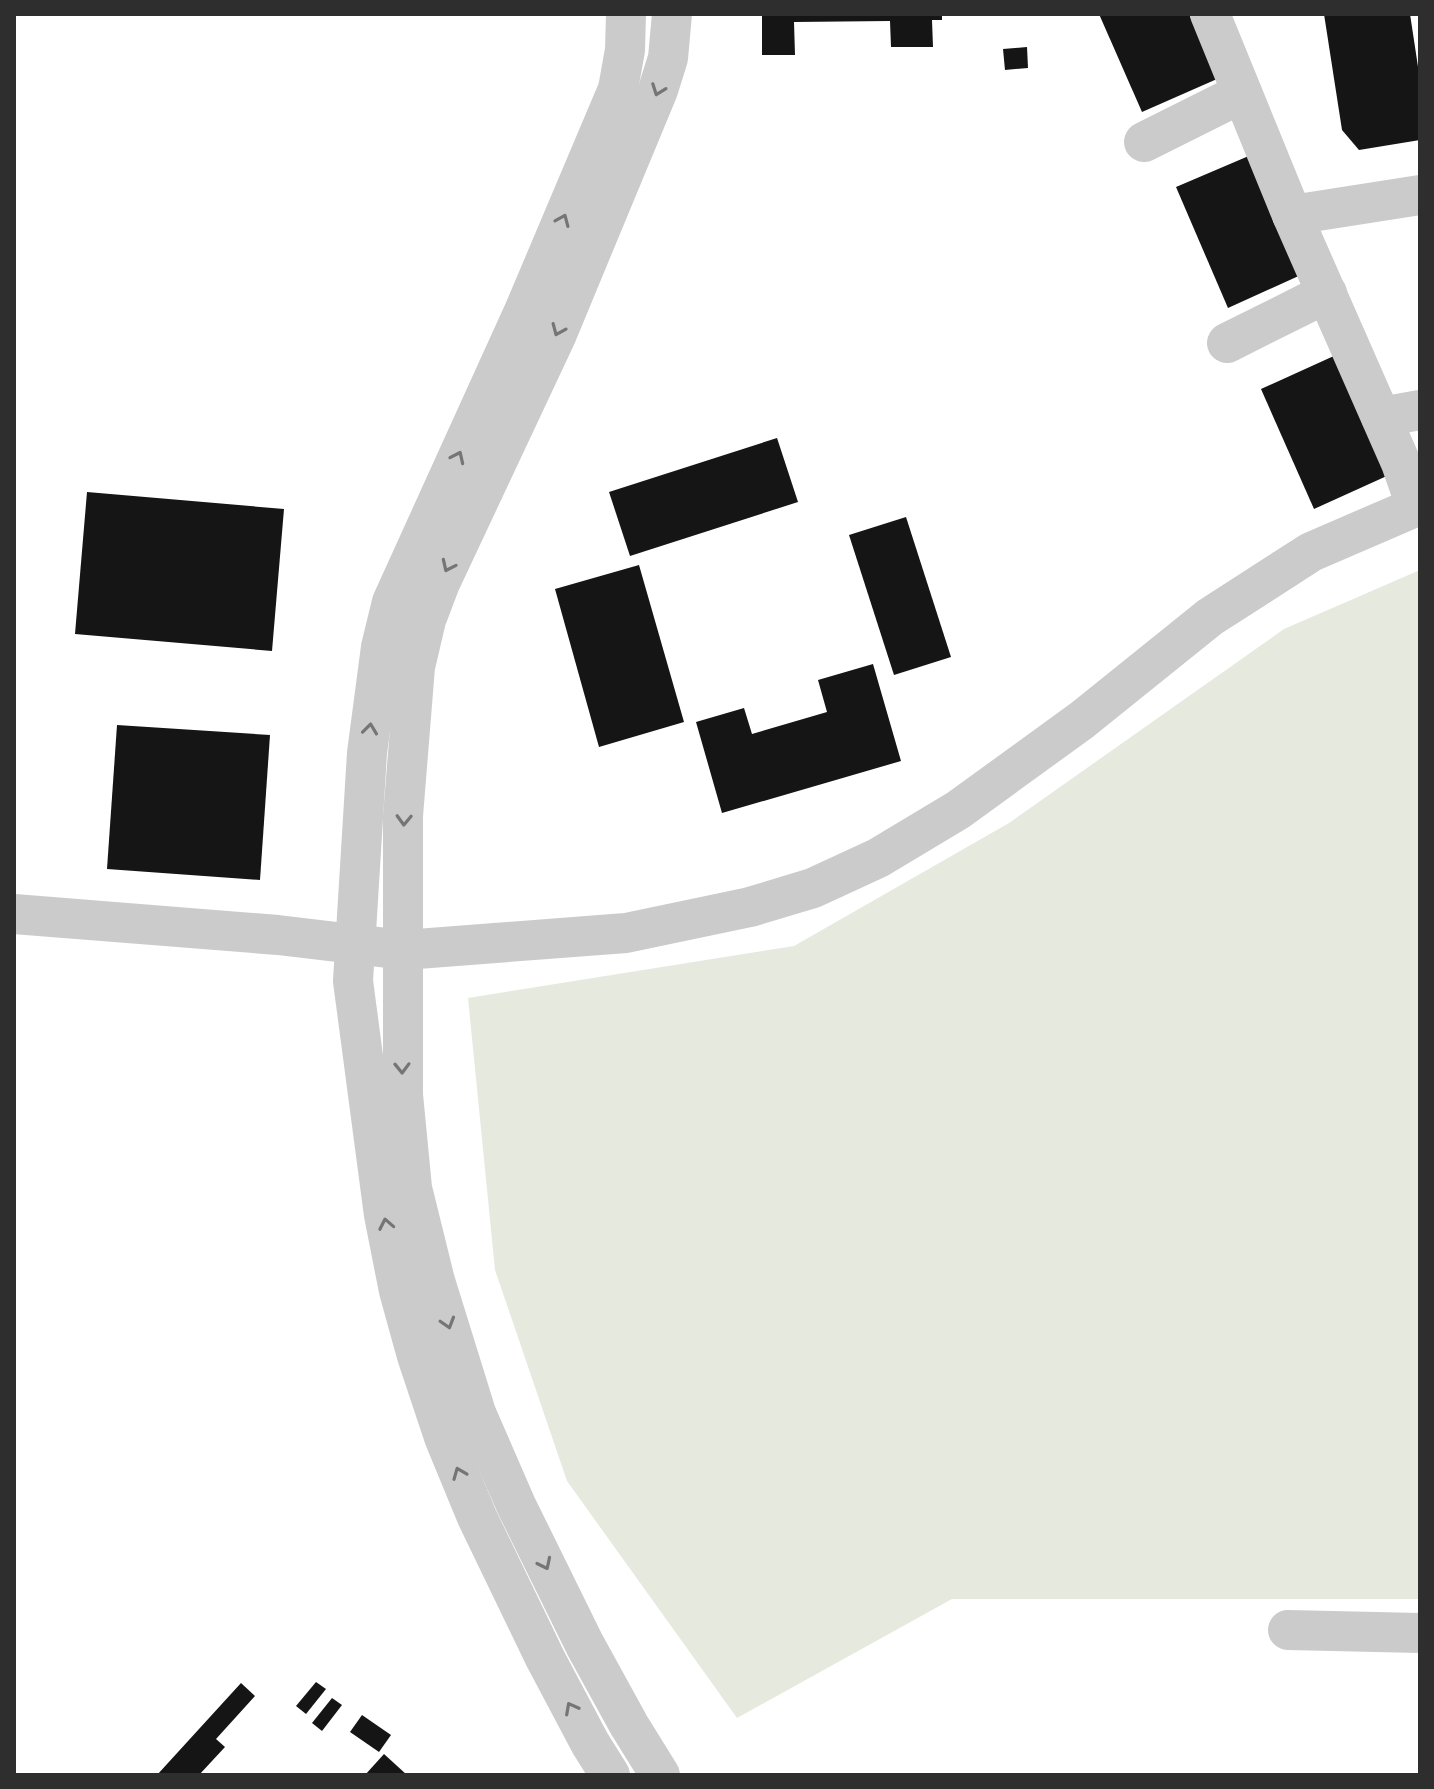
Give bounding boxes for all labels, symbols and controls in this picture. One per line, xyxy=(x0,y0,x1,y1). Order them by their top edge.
one-way arrow xyxy=(651,82,667,96)
one-way arrow xyxy=(554,214,570,228)
one-way arrow xyxy=(552,322,568,337)
one-way arrow xyxy=(448,451,464,466)
one-way arrow xyxy=(442,558,458,572)
one-way arrow xyxy=(361,722,378,736)
one-way arrow xyxy=(395,814,412,827)
one-way arrow xyxy=(393,1062,411,1075)
one-way arrow xyxy=(378,1217,395,1231)
one-way arrow xyxy=(438,1315,454,1329)
one-way arrow xyxy=(453,1467,469,1481)
one-way arrow xyxy=(535,1555,550,1570)
one-way arrow xyxy=(565,1702,581,1716)

